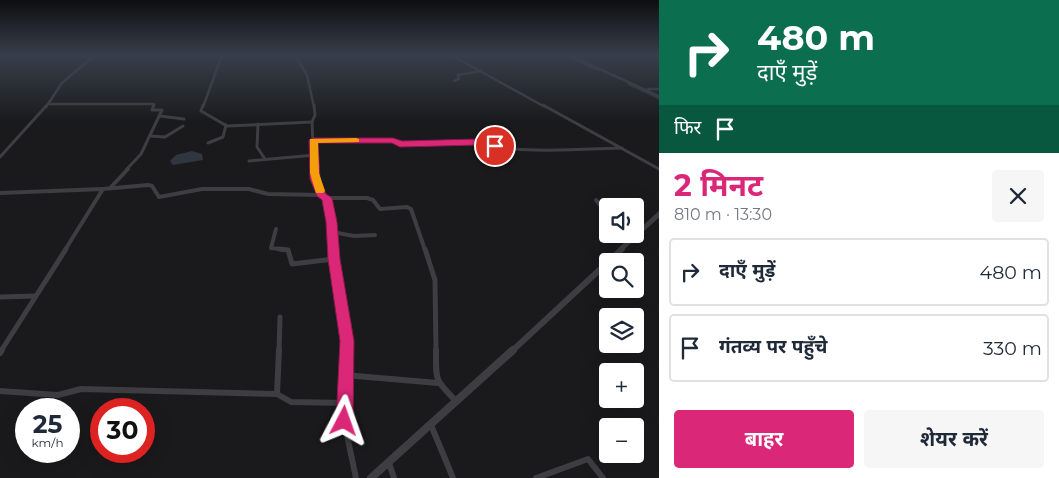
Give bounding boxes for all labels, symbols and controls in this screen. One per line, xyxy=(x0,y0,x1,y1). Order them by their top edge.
text: 480 m xyxy=(757,16,875,59)
icon: right xyxy=(674,20,739,85)
text: दाएँ मुड़ें xyxy=(757,59,817,86)
icon: arrive xyxy=(711,115,739,143)
text: फिर xyxy=(674,116,701,139)
pin xyxy=(474,125,516,167)
icon: arrive xyxy=(481,132,509,160)
text: 2 मिनट xyxy=(674,167,763,204)
button: close xyxy=(992,170,1044,222)
map controls xyxy=(599,198,644,463)
button: sound xyxy=(599,198,644,243)
text: 810 m · 13:30 xyxy=(674,205,772,224)
button: search xyxy=(599,253,644,298)
icon: right xyxy=(676,258,704,286)
text: दाएँ मुड़ें xyxy=(719,259,775,282)
text: 480 m xyxy=(979,261,1042,284)
button: layers xyxy=(599,308,644,353)
icon: arrive xyxy=(676,334,704,362)
text: गंतव्य पर पहुँचे xyxy=(719,335,827,358)
text: 330 m xyxy=(983,337,1042,360)
button: + xyxy=(599,363,644,408)
position arrow xyxy=(317,394,369,446)
speed limit sign: 30 xyxy=(90,398,155,463)
text: 25 xyxy=(33,409,62,439)
button: बाहर xyxy=(674,410,854,468)
button: शेयर करें xyxy=(864,410,1044,468)
button: − xyxy=(599,418,644,463)
text: km/h xyxy=(31,435,64,450)

